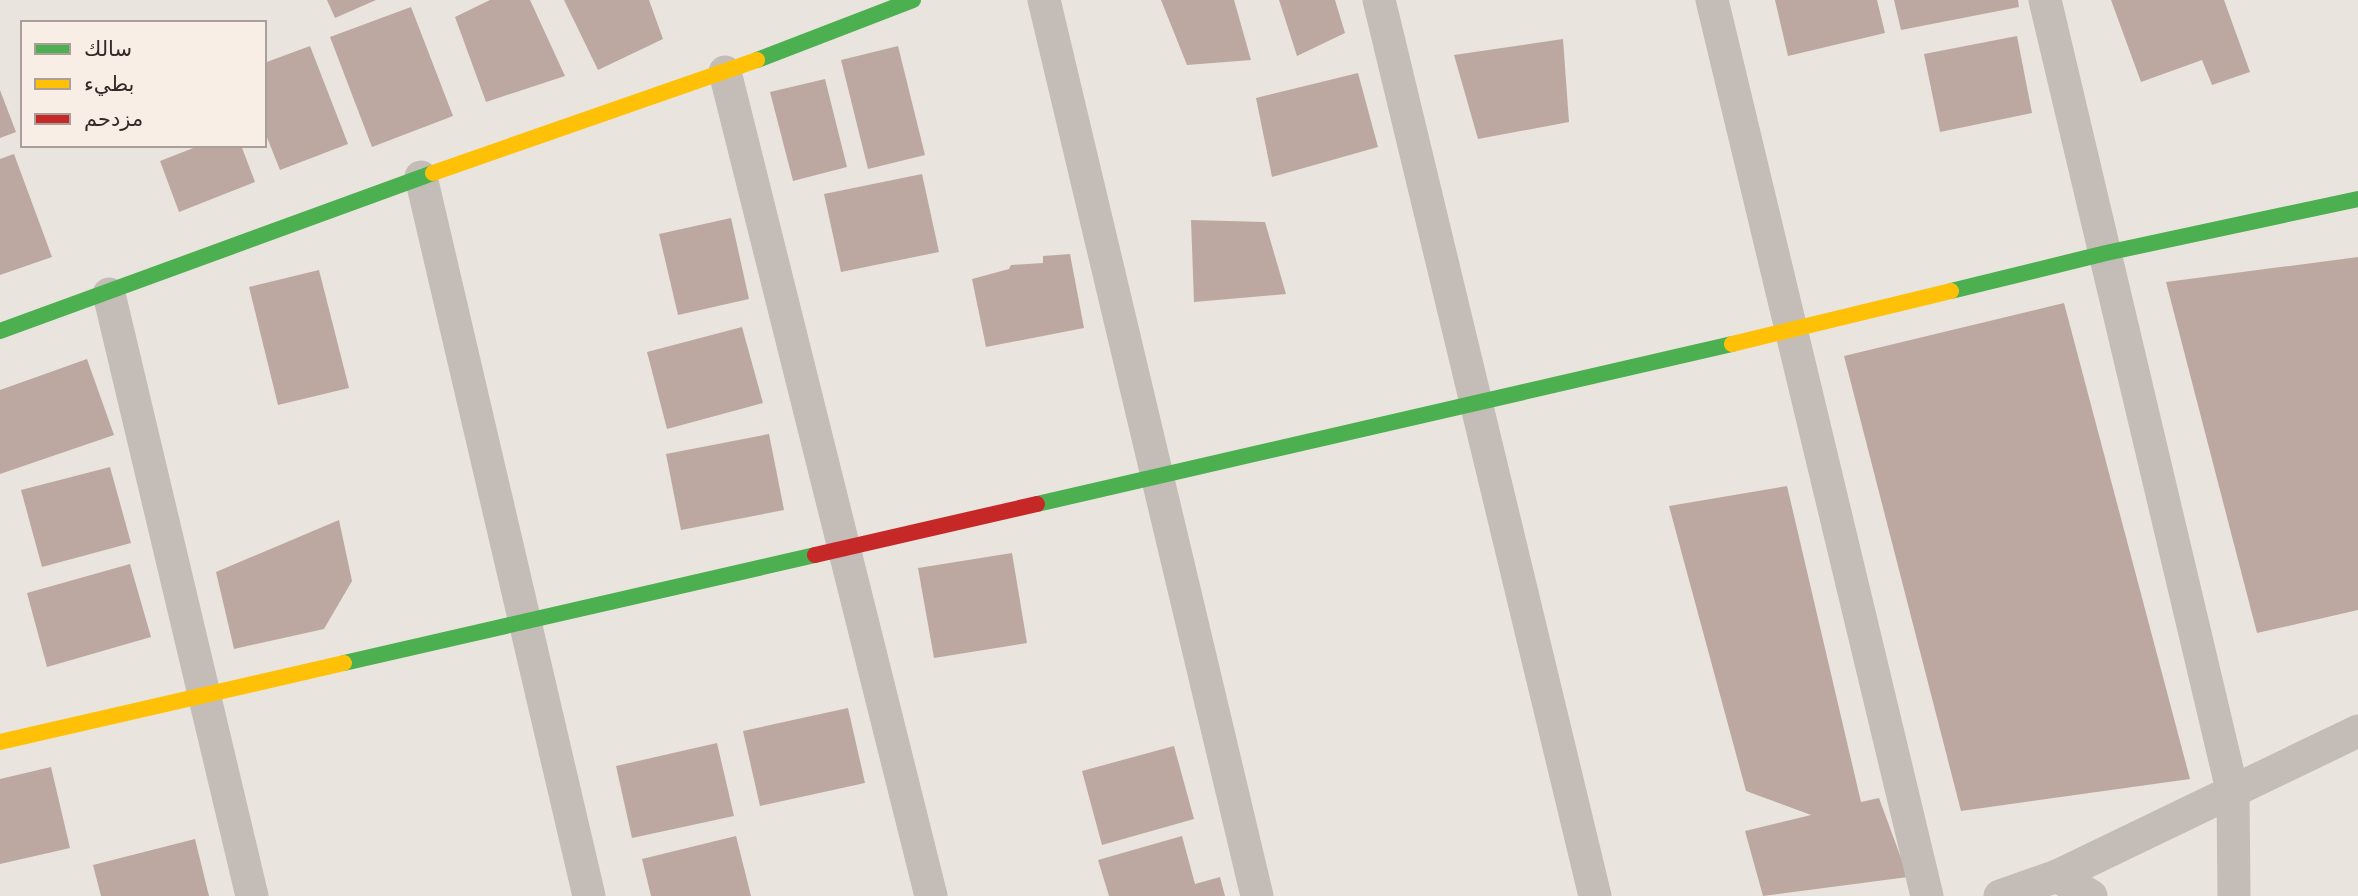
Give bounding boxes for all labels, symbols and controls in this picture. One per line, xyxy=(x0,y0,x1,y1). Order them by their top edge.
legend xyxy=(21,21,266,147)
text: سالك xyxy=(84,37,132,61)
text: بطيء xyxy=(84,72,134,96)
text: مزدحم xyxy=(84,107,143,132)

